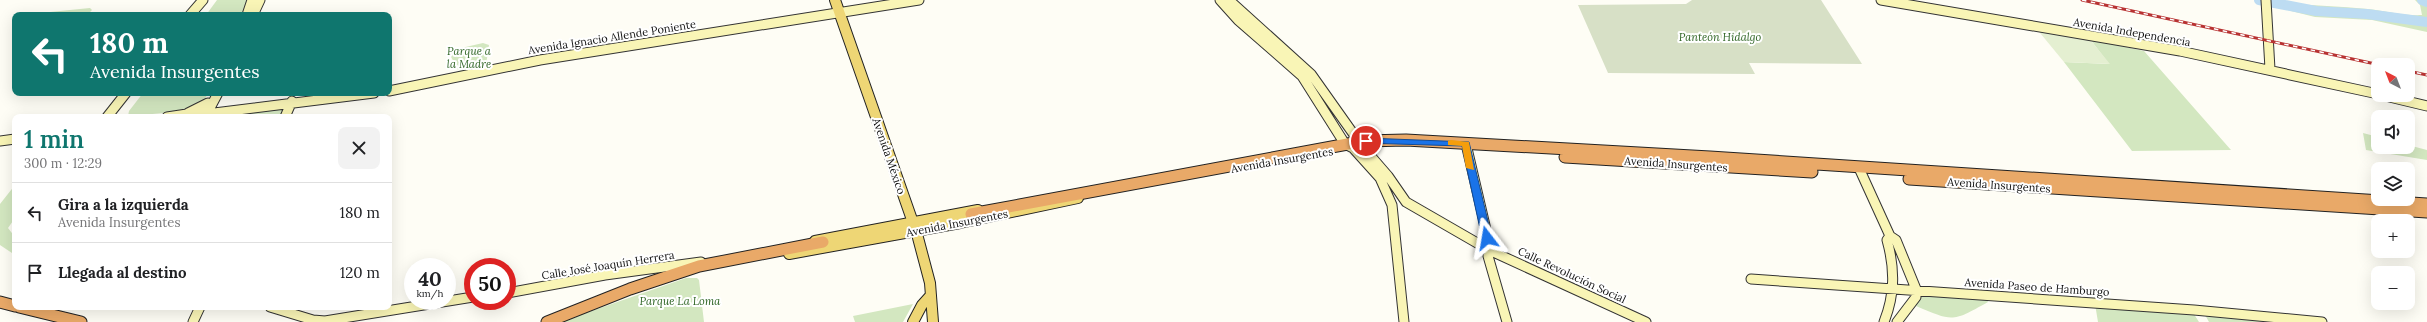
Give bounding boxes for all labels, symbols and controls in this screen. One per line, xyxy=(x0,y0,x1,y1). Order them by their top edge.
street label: Avenida Independencia xyxy=(2071,15,2192,49)
street label: Avenida Ignacio Allende Poniente xyxy=(526,17,697,57)
text: 180 m xyxy=(90,25,168,61)
icon: left xyxy=(24,28,76,80)
park label: Panteón Hidalgo xyxy=(1679,30,1761,44)
park label: Parque a la Madre xyxy=(447,44,492,71)
north arrow xyxy=(2371,58,2415,102)
map controls xyxy=(2371,58,2415,310)
text: Avenida Insurgentes xyxy=(90,60,259,83)
button: sound xyxy=(2371,110,2415,154)
street label: Avenida México xyxy=(869,115,909,196)
text: 1 min xyxy=(24,124,84,155)
pin xyxy=(1349,124,1383,158)
button: close xyxy=(338,127,380,169)
icon: arrive xyxy=(1355,130,1377,152)
street label: Avenida Insurgentes xyxy=(1229,144,1334,176)
street label: Avenida Insurgentes xyxy=(1623,153,1728,175)
text: 300 m · 12:29 xyxy=(24,155,102,172)
button: layers xyxy=(2371,162,2415,206)
street label: Avenida Insurgentes xyxy=(1946,174,2051,196)
text: Gira a la izquierda xyxy=(58,195,189,214)
icon: left xyxy=(24,202,46,224)
text: 180 m xyxy=(339,203,380,222)
street label: Avenida Insurgentes xyxy=(904,206,1009,240)
text: Avenida Insurgentes xyxy=(58,214,180,231)
button: + xyxy=(2371,214,2415,258)
position arrow xyxy=(1466,217,1508,259)
street label: Calle Revolución Social xyxy=(1516,244,1628,306)
street label: Calle José Joaquín Herrera xyxy=(541,248,676,282)
speed limit sign: 50 xyxy=(464,258,516,310)
icon: arrive xyxy=(24,262,46,284)
text: Llegada al destino xyxy=(58,263,187,282)
text: 120 m xyxy=(340,263,380,282)
text: 40 xyxy=(418,266,442,291)
button: − xyxy=(2371,266,2415,310)
street label: Avenida Paseo de Hamburgo xyxy=(1963,275,2110,299)
text: km/h xyxy=(416,287,444,300)
park label: Parque La Loma xyxy=(640,294,721,308)

